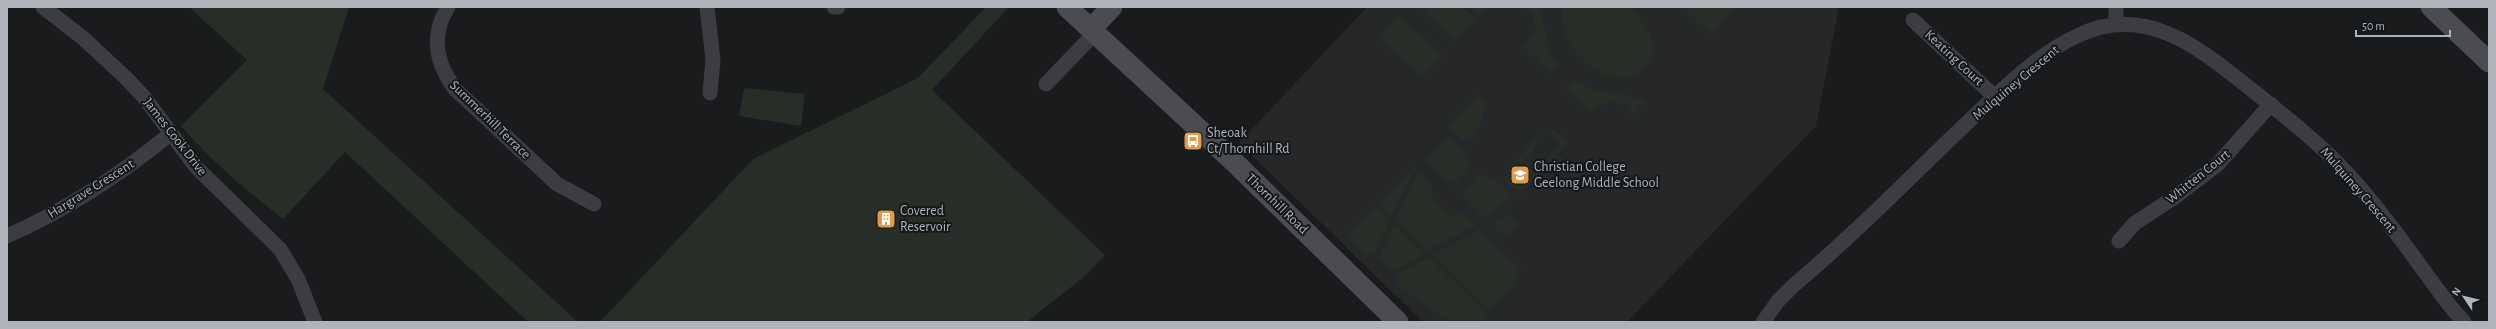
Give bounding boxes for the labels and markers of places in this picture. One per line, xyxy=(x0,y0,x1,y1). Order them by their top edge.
place label: Sheoak Ct/Thornhill Rd xyxy=(1207,126,1289,156)
bus stop icon: Sheoak Ct/Thornhill Rd xyxy=(1182,130,1204,152)
place label: Christian College Geelong Middle School xyxy=(1534,160,1659,190)
school or university icon: Christian College Geelong Middle School xyxy=(1509,164,1531,186)
place label: Covered Reservoir xyxy=(900,204,951,234)
building icon: Covered Reservoir xyxy=(875,208,897,230)

